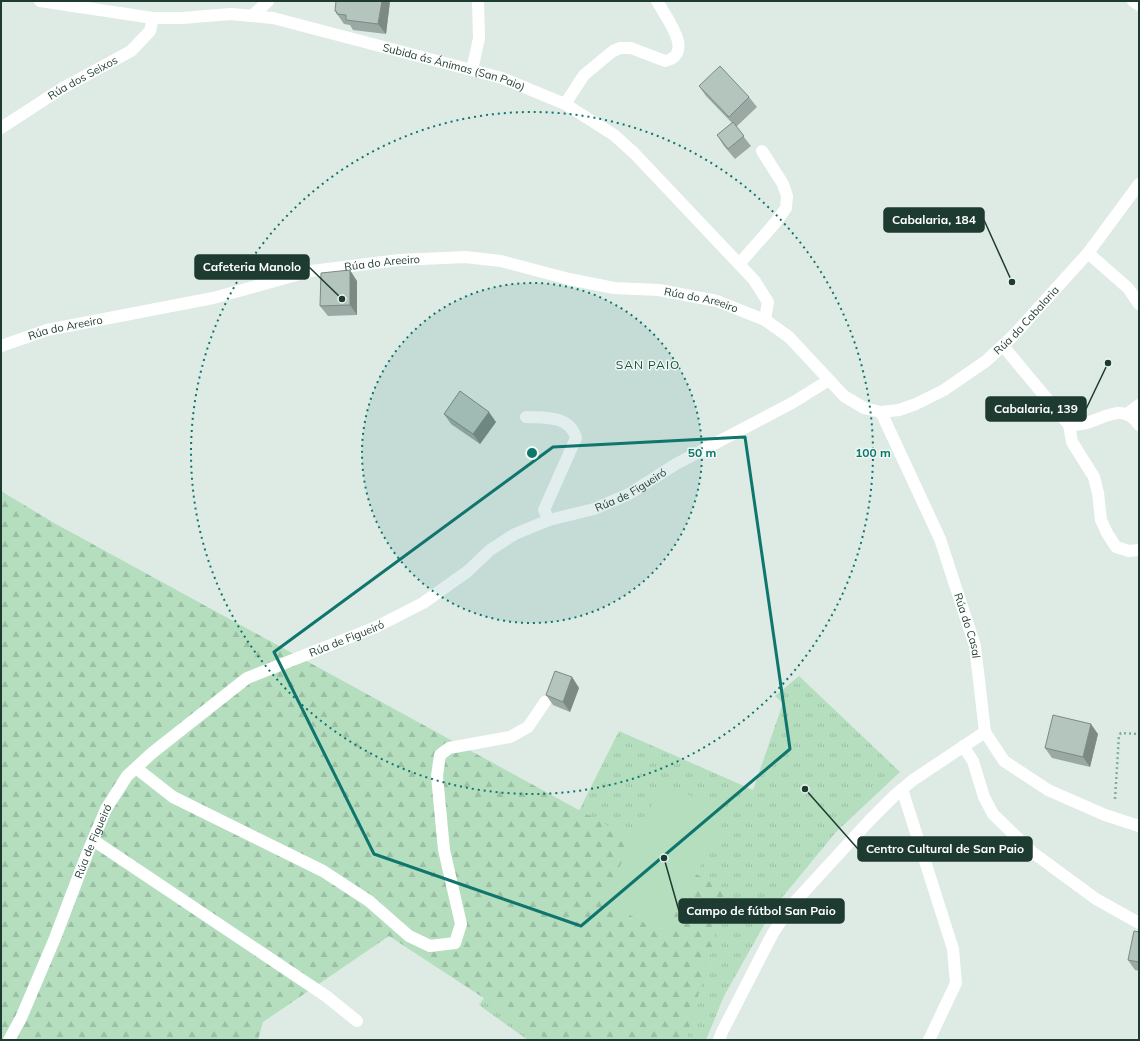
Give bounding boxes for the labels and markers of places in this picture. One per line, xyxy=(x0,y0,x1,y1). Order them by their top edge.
callout: Cabalaria, 184 xyxy=(884,208,984,232)
callout: Cafeteria Manolo xyxy=(195,255,309,279)
callout: Cabalaria, 139 xyxy=(986,397,1086,421)
centre of rings xyxy=(525,446,539,460)
callout: Centro Cultural de San Paio xyxy=(858,837,1032,861)
callout: Campo de fútbol San Paio xyxy=(679,899,844,923)

